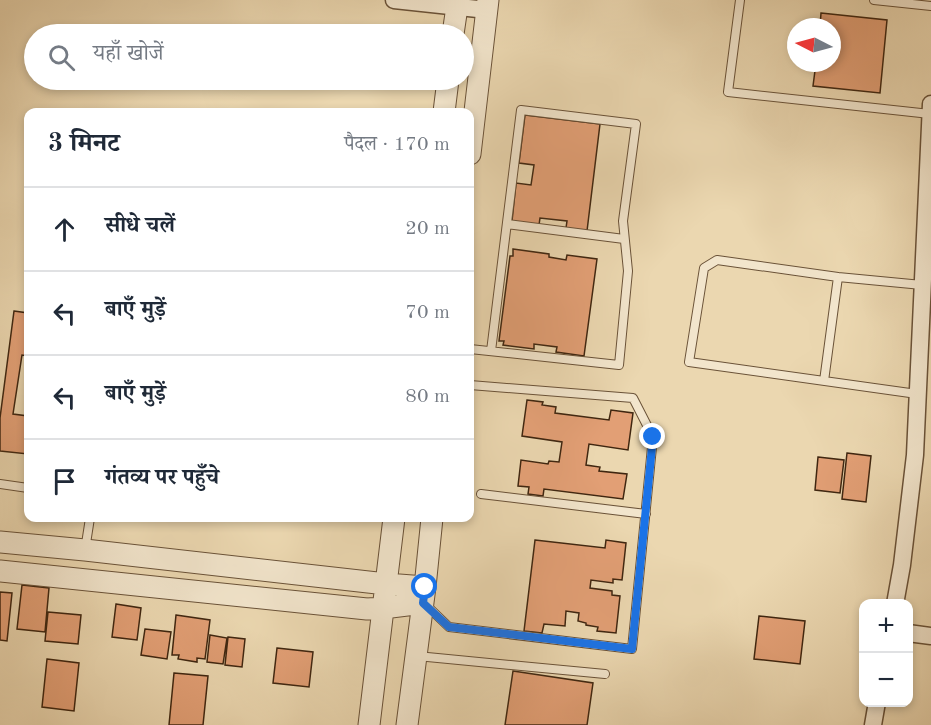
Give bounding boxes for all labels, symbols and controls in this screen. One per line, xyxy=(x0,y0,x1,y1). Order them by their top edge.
north arrow xyxy=(787,18,841,72)
search box xyxy=(24,24,474,90)
icon: search xyxy=(45,41,78,74)
text: यहाँ खोजें xyxy=(93,43,164,65)
text: 3 मिनट xyxy=(48,131,120,157)
text: पैदल · 170 m xyxy=(344,135,450,155)
icon: ahead xyxy=(48,213,81,246)
text: सीधे चलें xyxy=(105,215,175,237)
text: 20 m xyxy=(405,219,450,239)
icon: left xyxy=(48,297,81,330)
text: बाएँ मुड़ें xyxy=(105,299,166,321)
text: 70 m xyxy=(405,303,450,323)
icon: left xyxy=(48,381,81,414)
text: बाएँ मुड़ें xyxy=(105,383,166,405)
text: 80 m xyxy=(405,387,450,407)
route end xyxy=(639,423,665,449)
icon: arrive xyxy=(48,465,81,498)
text: गंतव्य पर पहुँचे xyxy=(105,467,219,489)
route start xyxy=(411,573,437,599)
map controls xyxy=(859,599,913,707)
button: + xyxy=(859,599,913,653)
button: − xyxy=(859,653,913,707)

